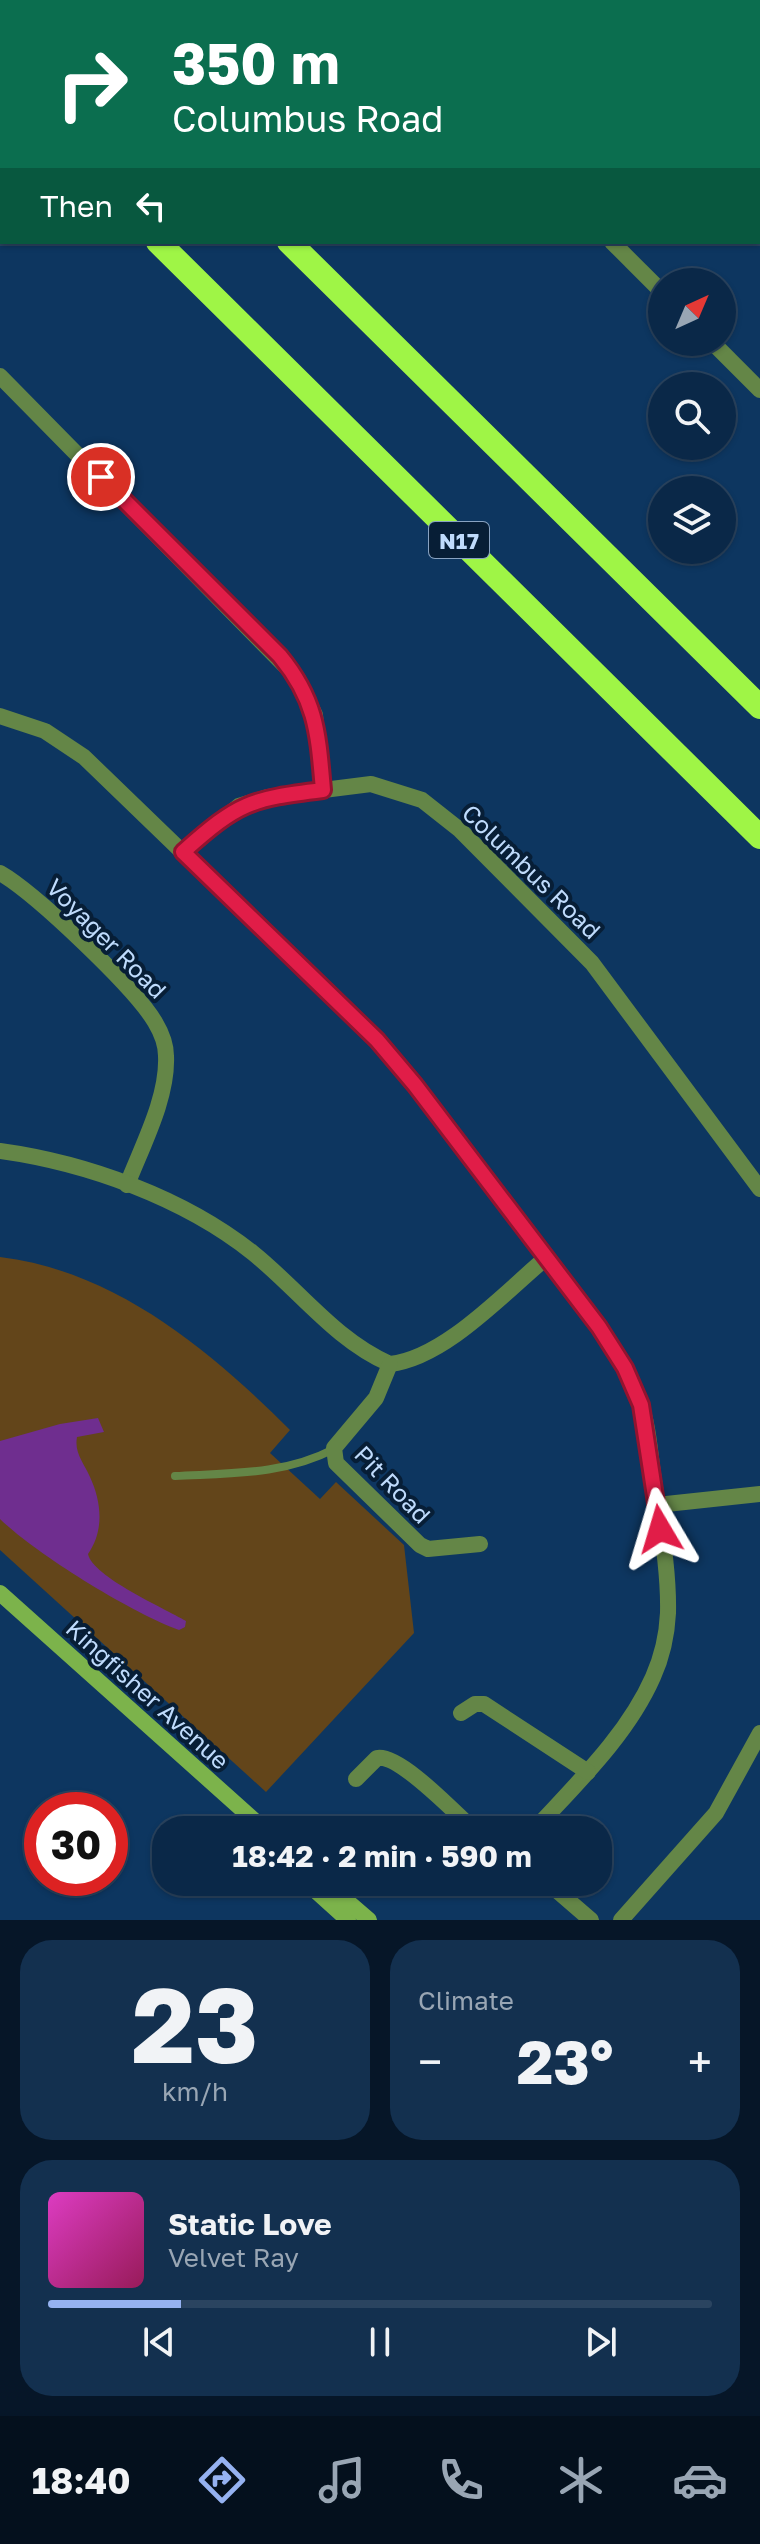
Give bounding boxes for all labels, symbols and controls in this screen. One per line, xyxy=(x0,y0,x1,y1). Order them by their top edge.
text: 350 m xyxy=(172,29,340,96)
icon: right xyxy=(40,32,144,136)
text: Columbus Road xyxy=(172,97,443,140)
icon: left xyxy=(129,184,173,228)
text: Then xyxy=(40,188,113,224)
north arrow xyxy=(648,268,736,356)
map controls xyxy=(648,268,736,564)
button: search xyxy=(648,372,736,460)
pin xyxy=(67,443,135,511)
icon: arrive xyxy=(79,455,123,499)
button: layers xyxy=(648,476,736,564)
road number: N17 xyxy=(429,522,489,558)
street label: Columbus Road xyxy=(457,798,607,944)
street label: Voyager Road xyxy=(41,872,173,1004)
street label: Pit Road xyxy=(349,1439,437,1529)
position arrow xyxy=(618,1487,702,1571)
street label: Kingfisher Avenue xyxy=(61,1613,235,1775)
speed limit sign: 30 xyxy=(24,1792,128,1896)
text: 18:42 · 2 min · 590 m xyxy=(232,1838,532,1874)
text: 23 xyxy=(132,1961,258,2086)
text: Climate xyxy=(418,1985,514,2016)
text: 23° xyxy=(517,2025,613,2097)
text: − xyxy=(418,2035,442,2088)
text: + xyxy=(688,2035,712,2088)
text: km/h xyxy=(162,2076,228,2107)
text: Static Love xyxy=(168,2206,332,2242)
text: Velvet Ray xyxy=(168,2242,299,2273)
icon: previous xyxy=(137,2320,181,2364)
icon: pause xyxy=(358,2320,402,2364)
icon: next xyxy=(579,2320,623,2364)
icon: directions xyxy=(194,2452,250,2508)
icon: music xyxy=(314,2452,370,2508)
icon: phone xyxy=(433,2452,489,2508)
icon: climate xyxy=(553,2452,609,2508)
icon: car xyxy=(672,2452,728,2508)
text: 18:40 xyxy=(32,2459,131,2502)

